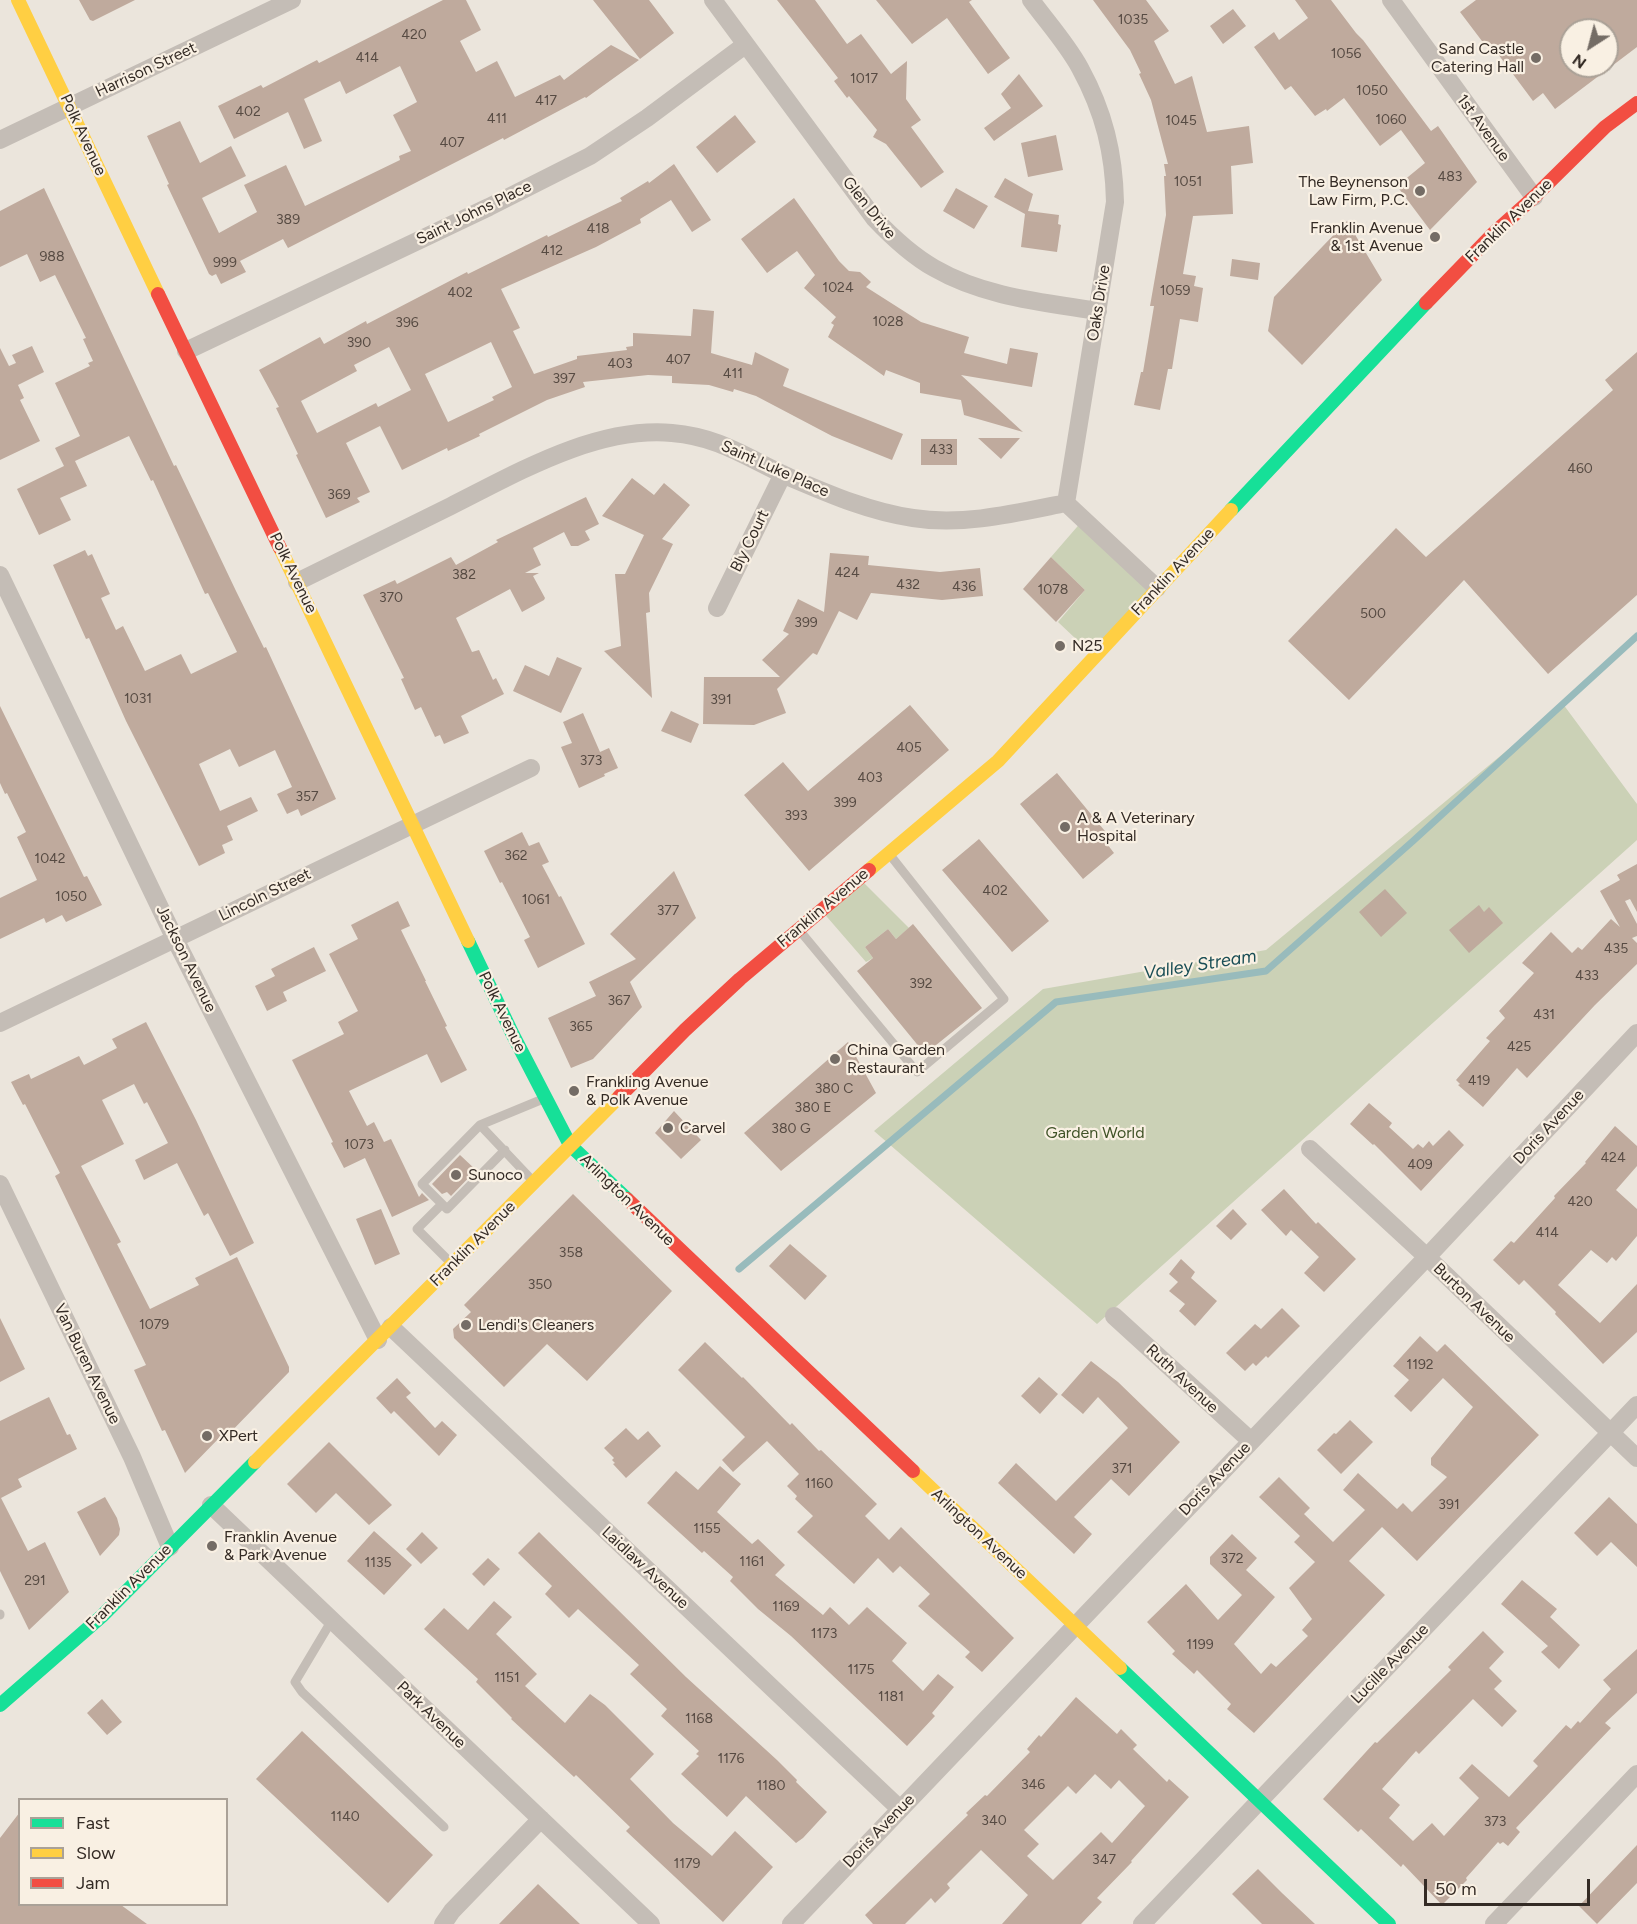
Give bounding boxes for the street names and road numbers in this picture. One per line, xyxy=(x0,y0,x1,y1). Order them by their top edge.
street label: Harrison Street xyxy=(92,38,200,102)
street label: Polk Avenue xyxy=(56,91,110,179)
street label: 1st Avenue xyxy=(1452,91,1514,165)
street label: Glen Drive xyxy=(838,173,900,243)
street label: Franklin Avenue xyxy=(1462,175,1556,267)
street label: Saint Johns Place xyxy=(413,177,535,249)
street label: Oaks Drive xyxy=(1084,264,1114,342)
street label: Saint Luke Place xyxy=(718,437,832,501)
street label: Bly Court xyxy=(727,507,773,575)
street label: Franklin Avenue xyxy=(1127,524,1219,620)
street label: Polk Avenue xyxy=(265,529,321,617)
street label: Lincoln Street xyxy=(216,864,314,926)
street label: Franklin Avenue xyxy=(774,864,872,952)
street label: Jackson Avenue xyxy=(152,902,220,1016)
street label: Polk Avenue xyxy=(474,968,530,1056)
street label: Doris Avenue xyxy=(1510,1086,1588,1168)
street label: Arlington Avenue xyxy=(576,1150,678,1250)
street label: Franklin Avenue xyxy=(426,1197,520,1291)
street label: Burton Avenue xyxy=(1429,1259,1519,1347)
street label: Van Buren Avenue xyxy=(50,1301,124,1427)
street label: Ruth Avenue xyxy=(1142,1341,1222,1417)
street label: Doris Avenue xyxy=(1175,1438,1255,1520)
street label: Arlington Avenue xyxy=(927,1485,1031,1583)
street label: Laidlaw Avenue xyxy=(598,1523,692,1613)
street label: Franklin Avenue xyxy=(82,1540,176,1634)
street label: Lucille Avenue xyxy=(1347,1620,1433,1708)
street label: Park Avenue xyxy=(393,1677,469,1753)
street label: Doris Avenue xyxy=(839,1790,919,1872)

